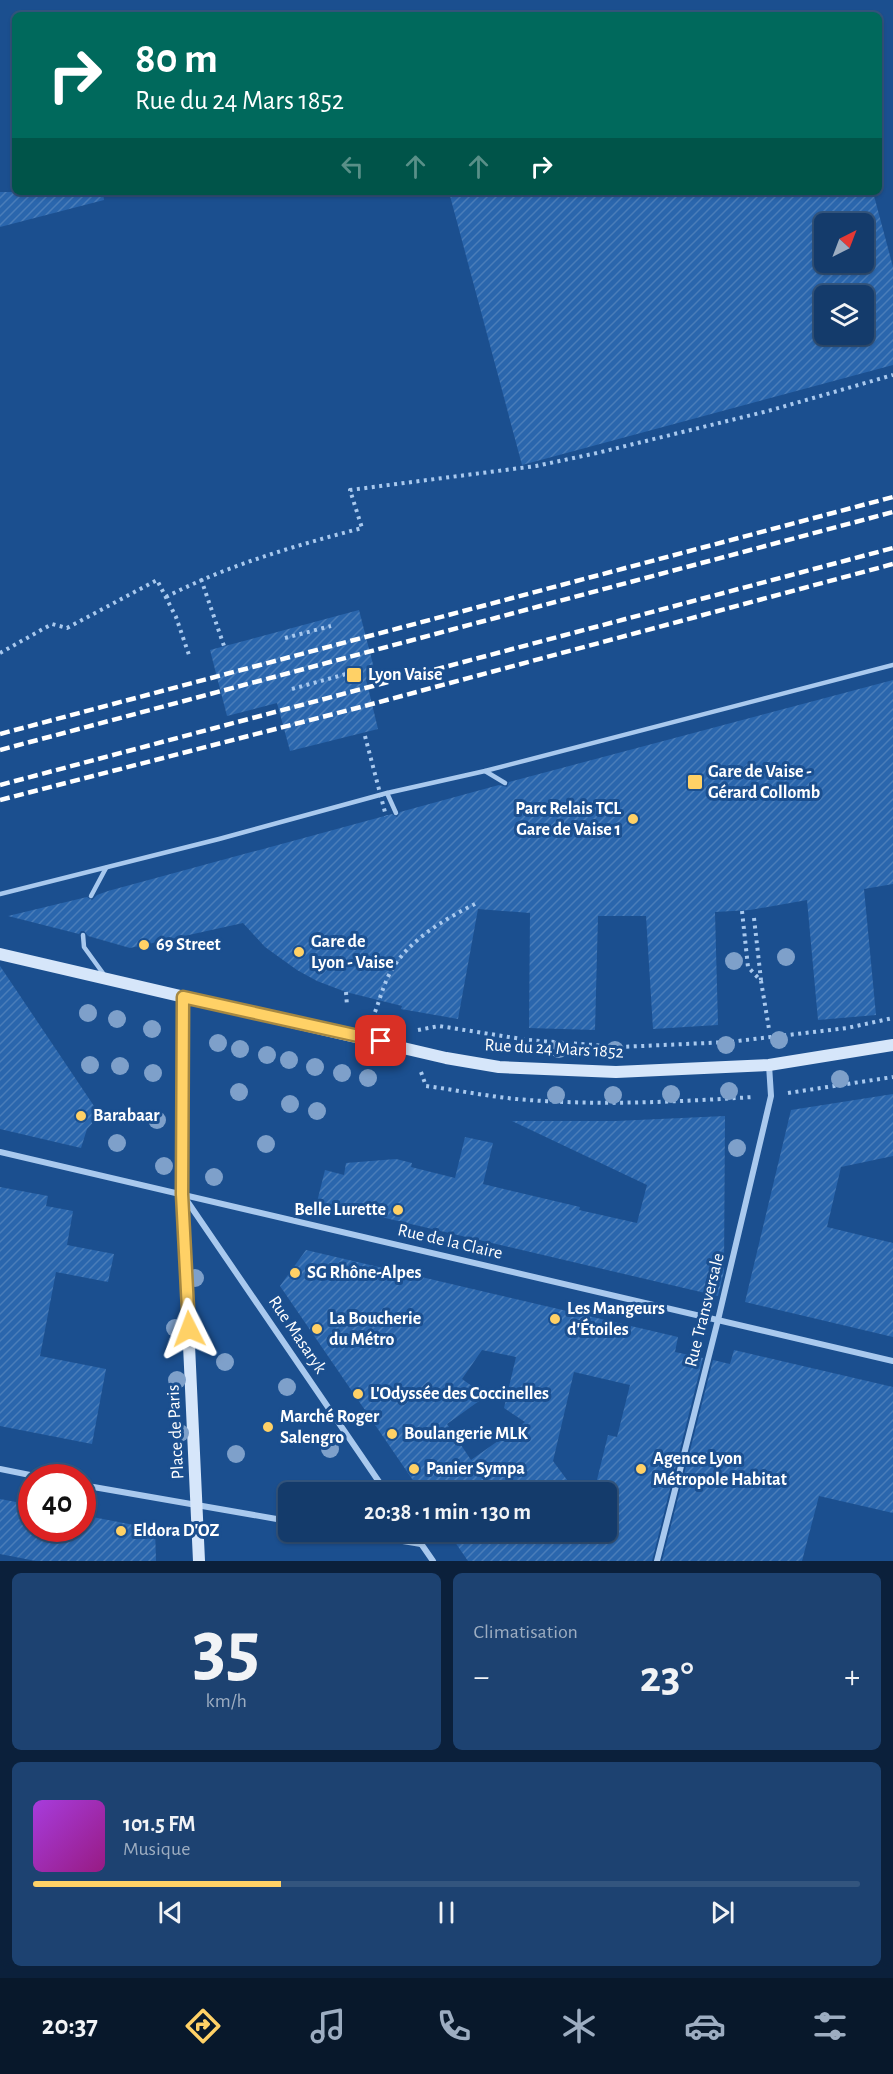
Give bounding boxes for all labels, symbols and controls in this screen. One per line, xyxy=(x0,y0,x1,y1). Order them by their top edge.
icon: right xyxy=(36,36,114,114)
text: 80 m xyxy=(135,38,218,80)
text: Rue du 24 Mars 1852 xyxy=(135,87,344,114)
icon: left xyxy=(336,150,369,183)
icon: ahead xyxy=(399,150,432,183)
icon: ahead xyxy=(462,150,495,183)
icon: right xyxy=(525,150,558,183)
north arrow xyxy=(814,213,874,273)
map controls xyxy=(814,213,874,345)
button: layers xyxy=(814,285,874,345)
marker: Lyon Vaise xyxy=(345,666,363,684)
place label: Lyon Vaise xyxy=(368,666,442,684)
place label: Gare de Vaise - Gérard Collomb xyxy=(708,763,820,802)
marker: Gare de Vaise - Gérard Collomb xyxy=(686,773,704,791)
place label: Parc Relais TCL Gare de Vaise 1 xyxy=(515,800,621,839)
marker: Parc Relais TCL Gare de Vaise 1 xyxy=(626,812,640,826)
place label: Gare de Lyon - Vaise xyxy=(311,933,394,972)
place label: 69 Street xyxy=(156,936,221,954)
marker: 69 Street xyxy=(137,938,151,952)
marker: Gare de Lyon - Vaise xyxy=(292,945,306,959)
pin xyxy=(355,1015,406,1066)
icon: arrive xyxy=(364,1024,397,1057)
street label: Rue du 24 Mars 1852 xyxy=(484,1036,624,1062)
place label: Barabaar xyxy=(93,1107,160,1125)
marker: Barabaar xyxy=(74,1109,88,1123)
place label: Belle Lurette xyxy=(294,1201,386,1219)
marker: Belle Lurette xyxy=(391,1203,405,1217)
street label: Rue de la Claire xyxy=(396,1221,504,1263)
street label: Rue Transversale xyxy=(682,1251,728,1369)
place label: SG Rhône-Alpes xyxy=(307,1264,421,1282)
marker: SG Rhône-Alpes xyxy=(288,1266,302,1280)
street label: Rue Masaryk xyxy=(265,1293,330,1378)
position arrow xyxy=(157,1297,221,1361)
place label: Les Mangeurs d'Étoiles xyxy=(567,1300,665,1339)
place label: La Boucherie du Métro xyxy=(329,1310,421,1349)
marker: Les Mangeurs d'Étoiles xyxy=(548,1312,562,1326)
marker: La Boucherie du Métro xyxy=(310,1322,324,1336)
street label: Place de Paris xyxy=(165,1384,187,1480)
place label: L'Odyssée des Coccinelles xyxy=(370,1385,549,1403)
marker: L'Odyssée des Coccinelles xyxy=(351,1387,365,1401)
place label: Marché Roger Salengro xyxy=(280,1408,380,1447)
marker: Marché Roger Salengro xyxy=(261,1420,275,1434)
place label: Boulangerie MLK xyxy=(404,1425,528,1443)
marker: Boulangerie MLK xyxy=(385,1427,399,1441)
place label: Agence Lyon Métropole Habitat xyxy=(653,1450,787,1489)
place label: Panier Sympa xyxy=(426,1460,525,1478)
marker: Panier Sympa xyxy=(407,1462,421,1476)
marker: Agence Lyon Métropole Habitat xyxy=(634,1462,648,1476)
speed limit sign: 40 xyxy=(18,1464,96,1542)
text: 20:38 · 1 min · 130 m xyxy=(364,1501,531,1523)
place label: Eldora D'OZ xyxy=(133,1522,219,1540)
marker: Eldora D'OZ xyxy=(114,1524,128,1538)
text: 35 xyxy=(193,1611,260,1689)
text: Climatisation xyxy=(474,1622,578,1642)
text: 23° xyxy=(640,1655,694,1700)
text: − xyxy=(474,1661,489,1694)
text: + xyxy=(844,1661,860,1694)
text: km/h xyxy=(206,1691,247,1711)
text: 101.5 FM xyxy=(123,1813,196,1835)
text: Musique xyxy=(123,1839,190,1859)
icon: previous xyxy=(154,1896,187,1929)
icon: pause xyxy=(430,1896,463,1929)
icon: next xyxy=(706,1896,739,1929)
icon: directions xyxy=(182,2005,224,2047)
icon: music xyxy=(307,2005,349,2047)
icon: phone xyxy=(433,2005,475,2047)
icon: climate xyxy=(558,2005,600,2047)
icon: car xyxy=(684,2005,726,2047)
icon: filters xyxy=(809,2005,851,2047)
text: 20:37 xyxy=(42,2012,98,2039)

